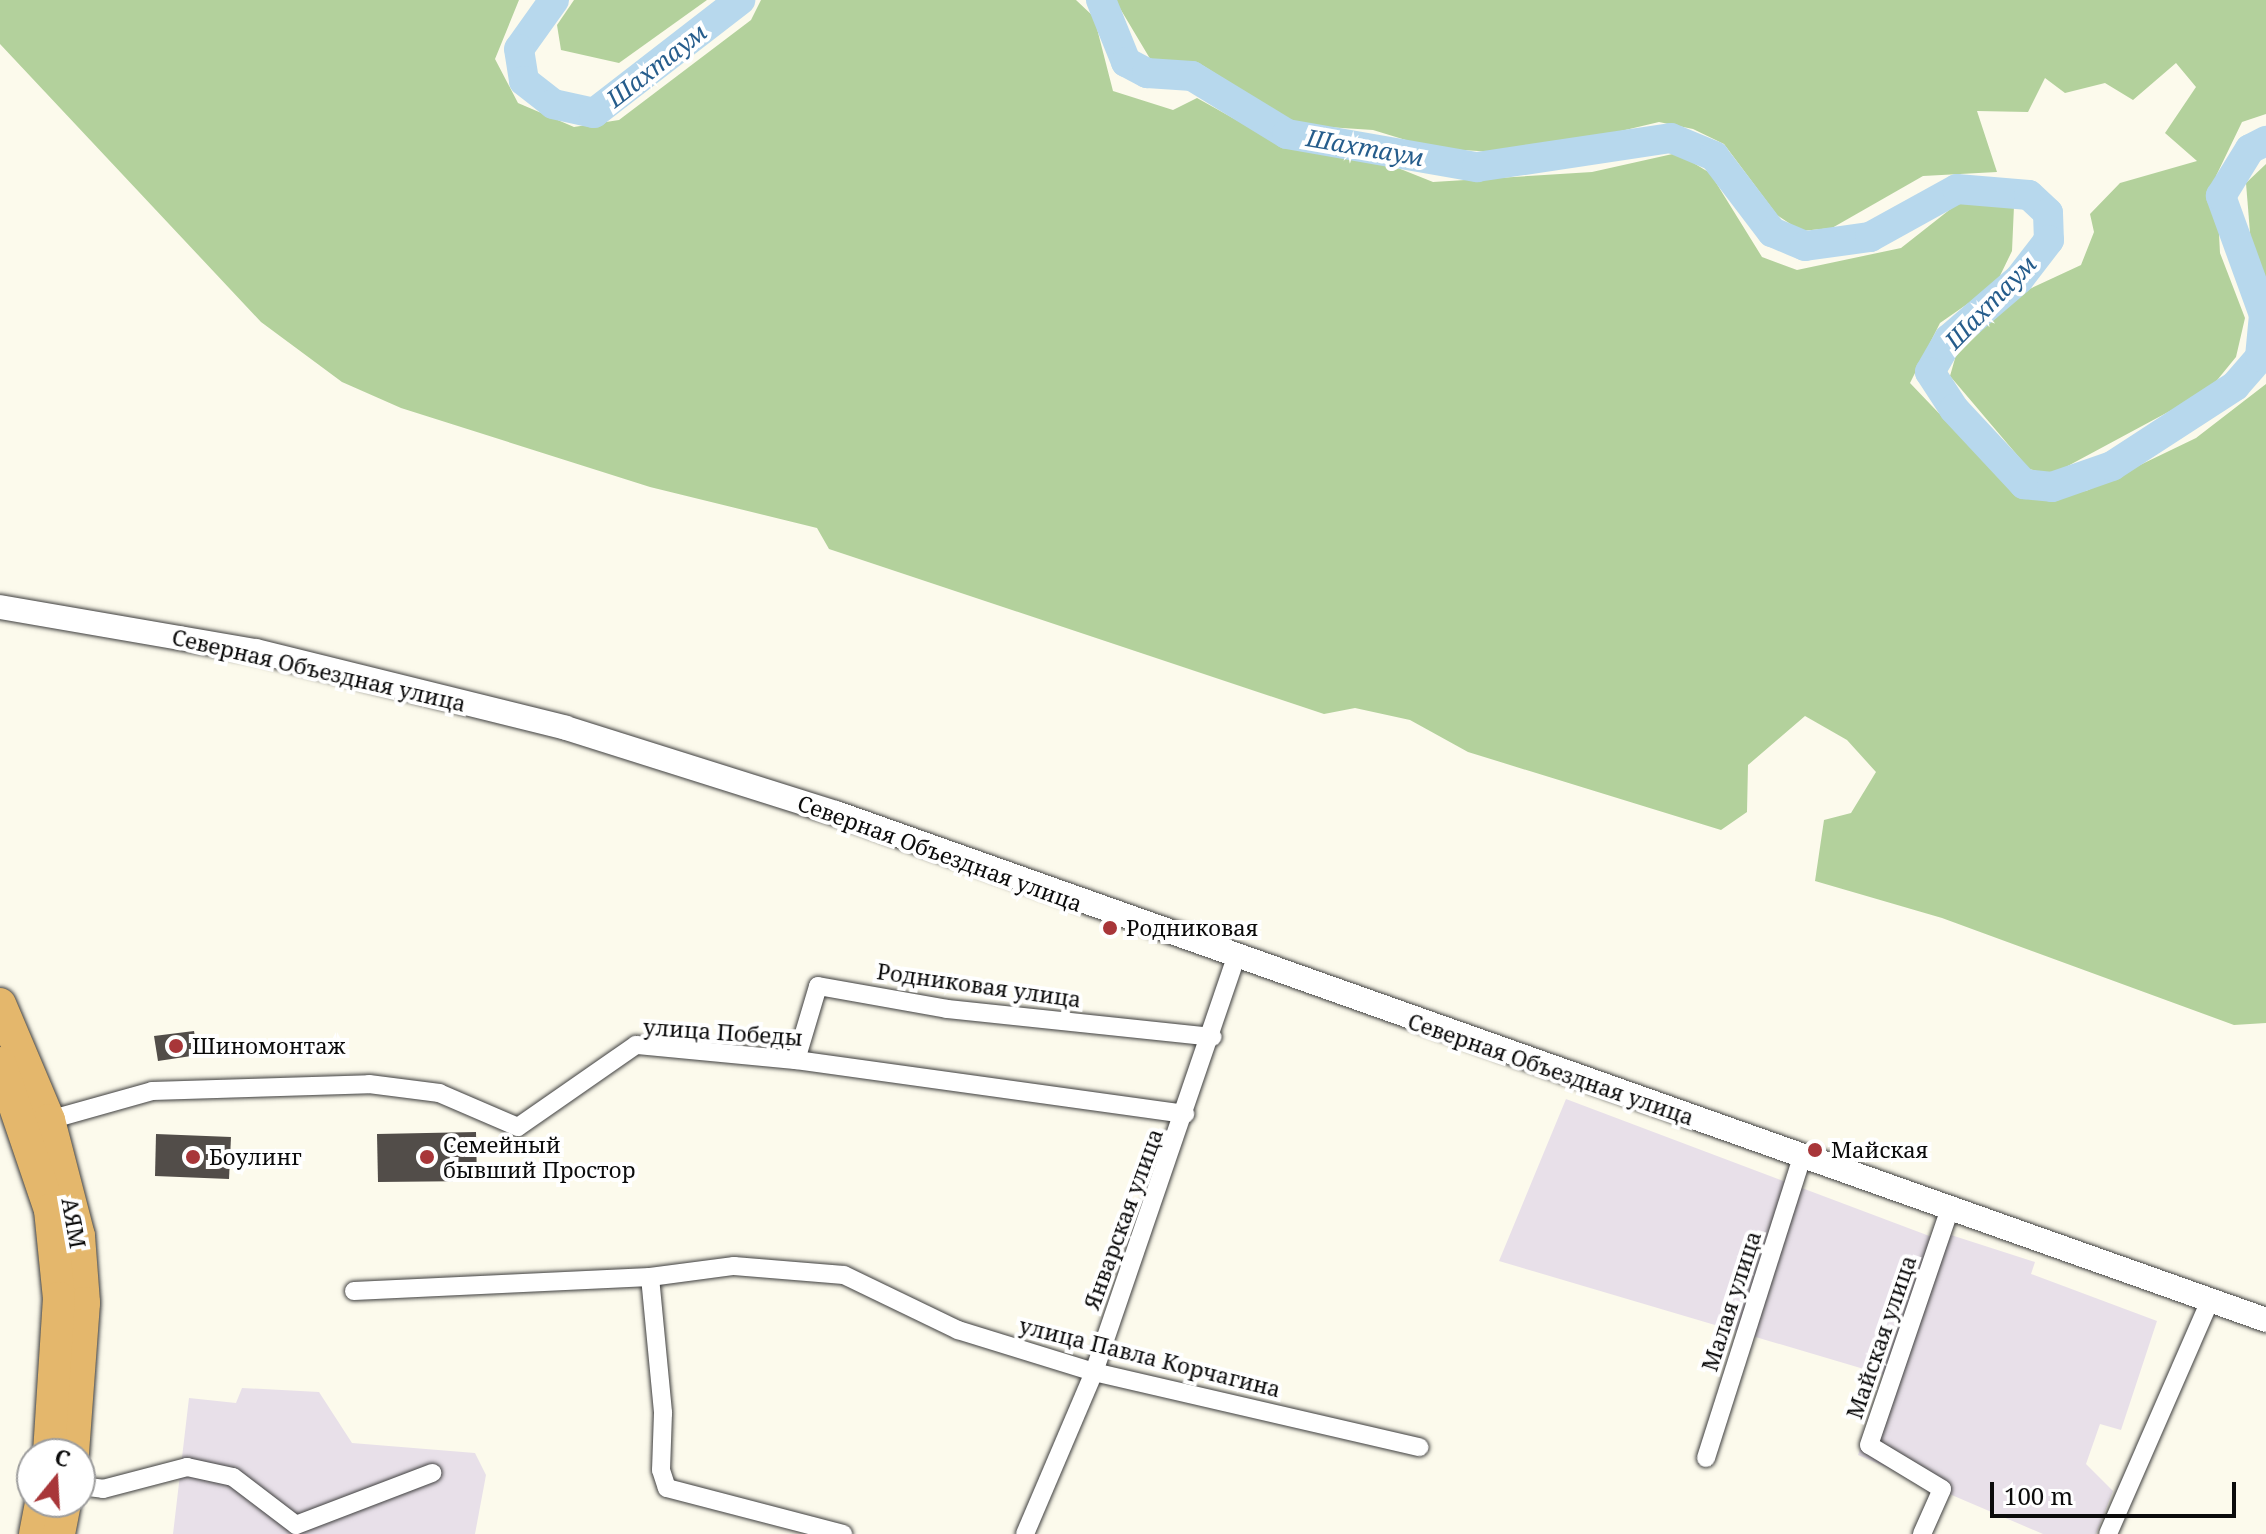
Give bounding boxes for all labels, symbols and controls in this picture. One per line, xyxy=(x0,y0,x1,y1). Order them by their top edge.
water label: Шахтаум xyxy=(600,17,712,113)
water label: Шахтаум xyxy=(1304,123,1426,171)
water label: Шахтаум xyxy=(1938,249,2042,355)
street label: Северная Объездная улица xyxy=(170,623,468,717)
street label: Северная Объездная улица xyxy=(794,789,1086,917)
place label: Родниковая xyxy=(1126,915,1258,941)
marker: Родниковая xyxy=(1101,919,1119,937)
street label: Родниковая улица xyxy=(875,958,1083,1012)
street label: Северная Объездная улица xyxy=(1405,1008,1697,1130)
street label: улица Победы xyxy=(642,1013,804,1051)
place label: Шиномонтаж xyxy=(192,1033,345,1059)
marker: Шиномонтаж xyxy=(167,1037,185,1055)
street label: Январская улица xyxy=(1078,1125,1168,1313)
place label: Семейный бывший Простор xyxy=(443,1131,635,1182)
place label: Майская xyxy=(1831,1137,1928,1163)
marker: Майская xyxy=(1806,1141,1824,1159)
place label: Боулинг xyxy=(209,1144,302,1170)
marker: Боулинг xyxy=(184,1148,202,1166)
marker: Семейный бывший Простор xyxy=(418,1148,436,1166)
street label: АЯМ xyxy=(57,1196,91,1250)
street label: Малая улица xyxy=(1696,1228,1766,1374)
street label: Майская улица xyxy=(1841,1252,1921,1422)
street label: улица Павла Корчагина xyxy=(1016,1312,1284,1402)
north arrow xyxy=(16,1438,96,1518)
text: С xyxy=(51,1441,74,1474)
scale bar xyxy=(1994,1466,2240,1516)
text: 100 m xyxy=(2004,1479,2073,1512)

